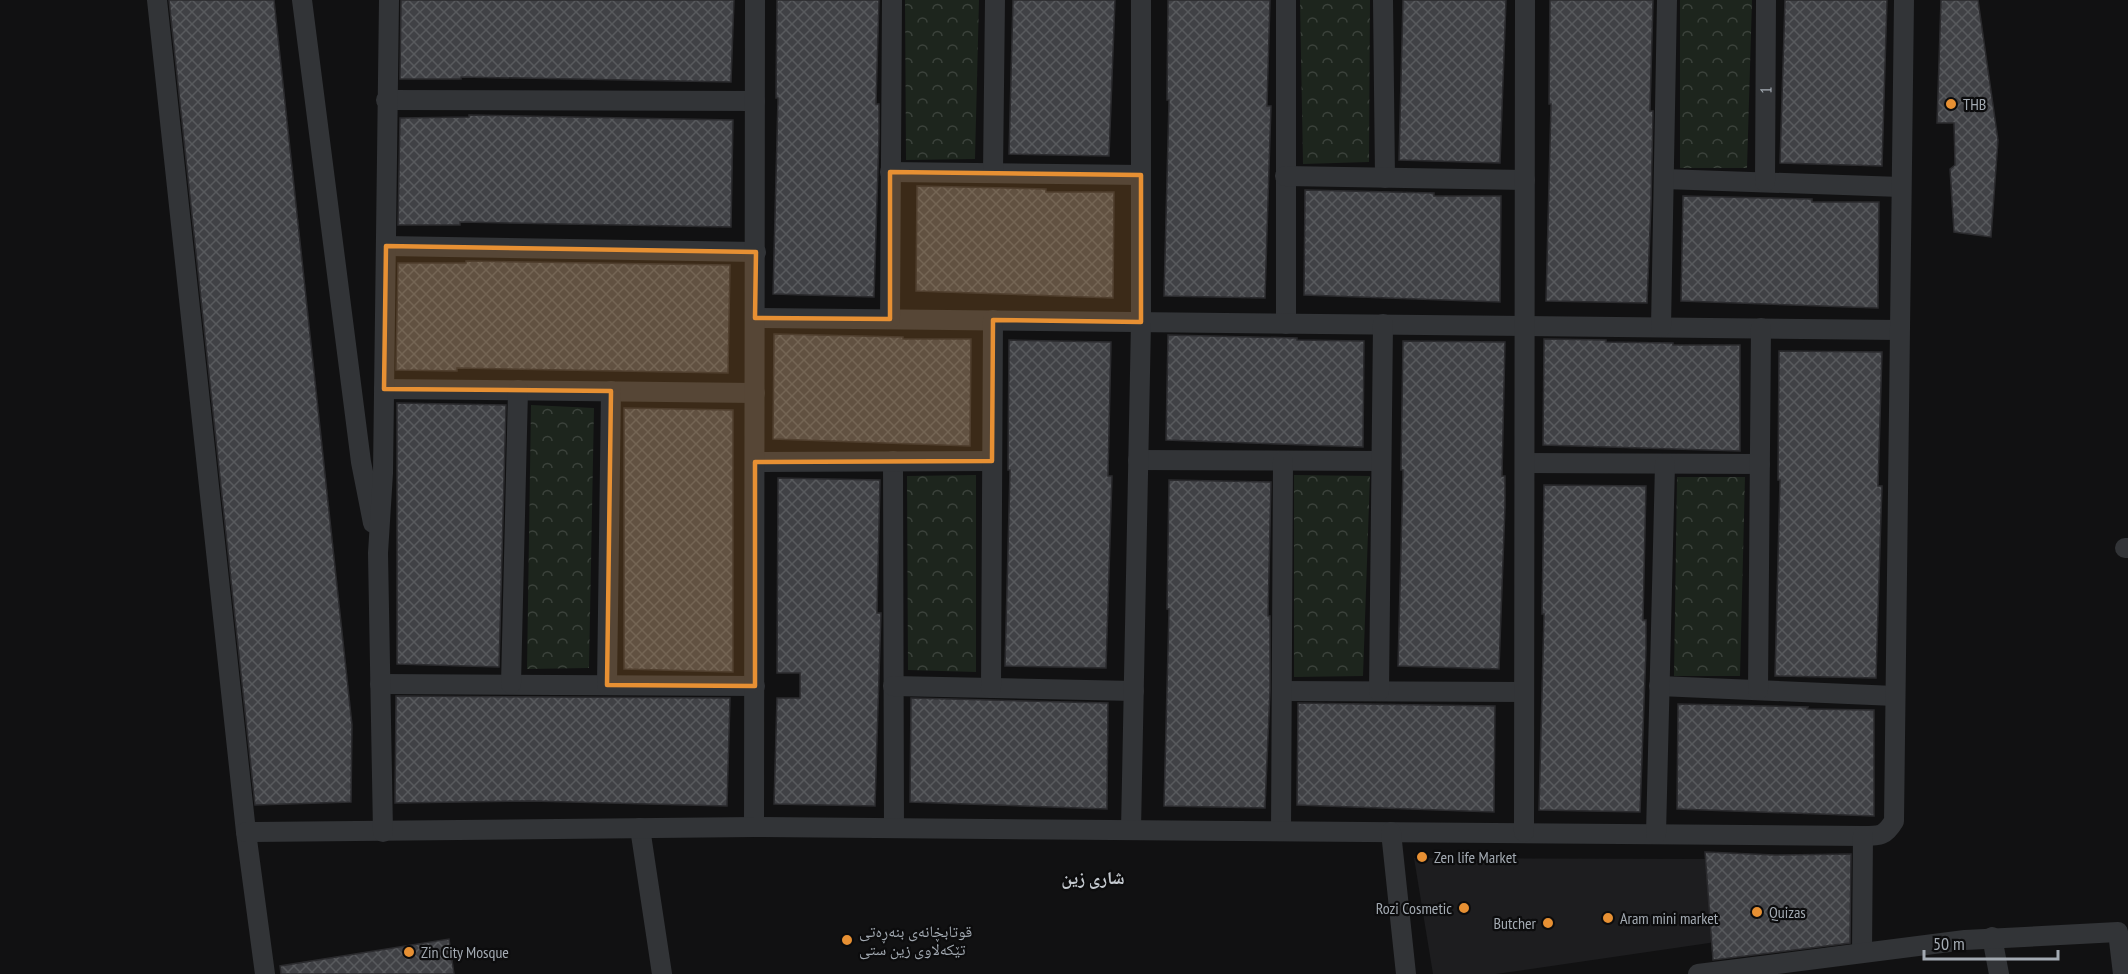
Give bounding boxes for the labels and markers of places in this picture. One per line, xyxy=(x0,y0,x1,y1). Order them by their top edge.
place label: THB xyxy=(1963,94,1986,114)
marker: THB xyxy=(1944,97,1958,111)
place label: Zen life Market xyxy=(1434,847,1517,867)
marker: Zen life Market xyxy=(1415,850,1429,864)
place label: Rozi Cosmetic xyxy=(1376,898,1452,918)
marker: Rozi Cosmetic xyxy=(1457,901,1471,915)
place label: Quizas xyxy=(1769,902,1806,922)
marker: Quizas xyxy=(1750,905,1764,919)
place label: Aram mini market xyxy=(1620,908,1719,928)
marker: Aram mini market xyxy=(1601,911,1615,925)
place label: Butcher xyxy=(1494,913,1537,933)
marker: Butcher xyxy=(1541,916,1555,930)
place label: قوتابخانەی بنەڕەتی تێکەڵاوی زین ستی xyxy=(859,921,972,960)
marker: قوتابخانەی بنەڕەتی تێکەڵاوی زین ستی xyxy=(840,933,854,947)
place label: Zin City Mosque xyxy=(421,942,509,962)
marker: Zin City Mosque xyxy=(402,945,416,959)

